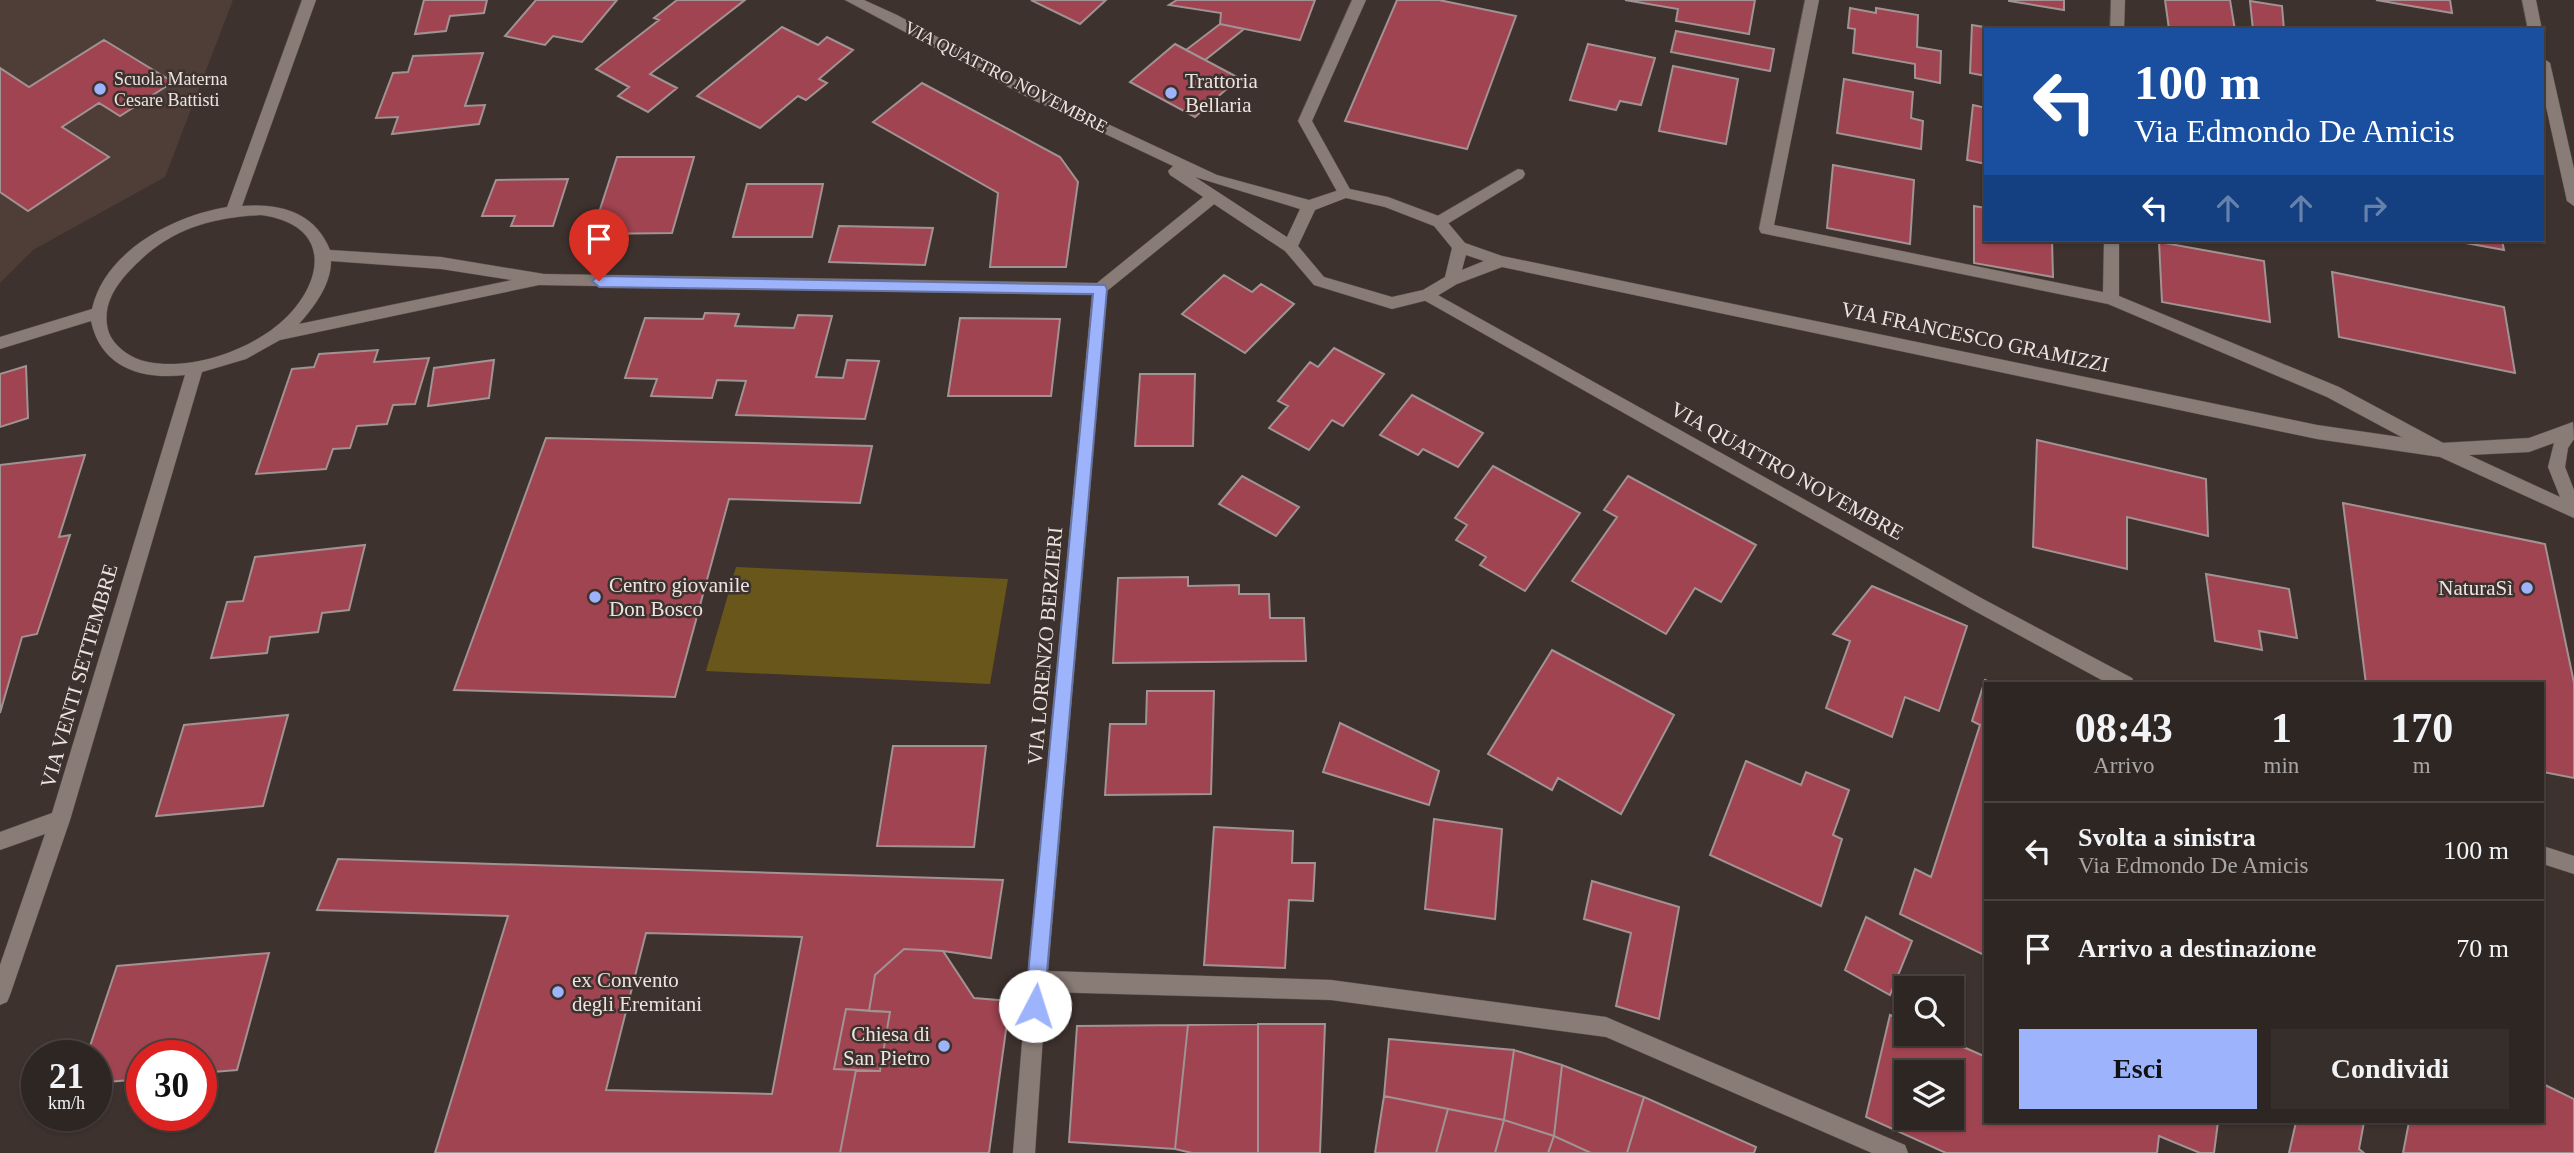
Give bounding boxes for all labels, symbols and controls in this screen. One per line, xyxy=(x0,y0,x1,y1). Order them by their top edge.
street label: VIA QUATTRO NOVEMBRE xyxy=(901,17,1111,137)
text: 100 m xyxy=(2134,55,2261,110)
icon: left xyxy=(2019,56,2110,147)
place label: Scuola Materna Cesare Battisti xyxy=(114,69,227,110)
place label: Trattoria Bellaria xyxy=(1185,69,1258,117)
marker: Scuola Materna Cesare Battisti xyxy=(92,81,108,97)
marker: Trattoria Bellaria xyxy=(1163,85,1179,101)
text: Via Edmondo De Amicis xyxy=(2134,113,2455,149)
icon: left xyxy=(2136,189,2174,227)
icon: ahead xyxy=(2209,189,2247,227)
icon: ahead xyxy=(2282,189,2320,227)
icon: right xyxy=(2355,189,2393,227)
pin xyxy=(569,209,629,281)
icon: arrive xyxy=(580,220,618,258)
street label: VIA FRANCESCO GRAMIZZI xyxy=(1839,297,2111,377)
street label: VIA QUATTRO NOVEMBRE xyxy=(1666,397,1908,545)
street label: VIA LORENZO BERZIERI xyxy=(1023,526,1067,766)
street label: VIA VENTI SETTEMBRE xyxy=(36,561,122,791)
place label: Centro giovanile Don Bosco xyxy=(609,573,750,621)
place label: NaturaSì xyxy=(2438,576,2513,600)
marker: NaturaSì xyxy=(2519,580,2535,596)
marker: Centro giovanile Don Bosco xyxy=(587,589,603,605)
text: 08:43 xyxy=(2075,705,2173,751)
text: 1 xyxy=(2271,705,2292,751)
text: 170 xyxy=(2390,705,2453,751)
text: Arrivo xyxy=(2093,753,2154,778)
text: min xyxy=(2264,753,2299,778)
text: m xyxy=(2413,753,2431,778)
text: Svolta a sinistra xyxy=(2078,823,2256,852)
icon: left xyxy=(2019,832,2057,870)
text: 100 m xyxy=(2443,836,2509,865)
text: Via Edmondo De Amicis xyxy=(2078,853,2309,878)
icon: arrive xyxy=(2019,930,2057,968)
text: Arrivo a destinazione xyxy=(2078,934,2316,963)
text: 70 m xyxy=(2456,934,2509,963)
place label: ex Convento degli Eremitani xyxy=(572,968,702,1016)
position arrow xyxy=(998,969,1072,1043)
map controls xyxy=(1894,976,1964,1130)
button: search xyxy=(1894,976,1964,1046)
marker: ex Convento degli Eremitani xyxy=(550,984,566,1000)
place label: Chiesa di San Pietro xyxy=(843,1022,930,1070)
button: Esci xyxy=(2019,1029,2257,1109)
button: Condividi xyxy=(2271,1029,2509,1109)
marker: Chiesa di San Pietro xyxy=(936,1038,952,1054)
speed limit sign: 30 xyxy=(126,1040,217,1131)
text: 21 xyxy=(49,1057,84,1096)
button: layers xyxy=(1894,1060,1964,1130)
text: km/h xyxy=(48,1093,85,1113)

